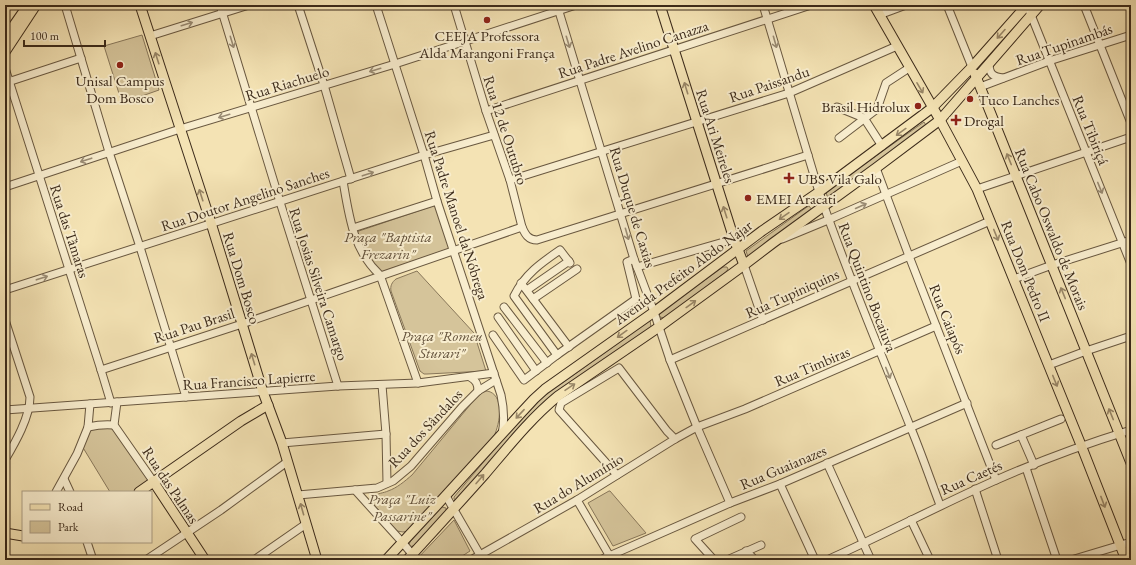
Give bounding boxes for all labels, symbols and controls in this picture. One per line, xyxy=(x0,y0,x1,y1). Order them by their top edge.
marker: CEEJA Professora Alda Marangoni França xyxy=(482,15,492,25)
street label: Rua Padre Avelino Canazza xyxy=(555,16,711,82)
street label: Rua Tupinambás xyxy=(1013,19,1115,69)
one-way arrow xyxy=(180,20,193,27)
scale bar xyxy=(24,22,105,48)
place label: CEEJA Professora Alda Marangoni França xyxy=(418,26,555,62)
text: 100 m xyxy=(30,28,60,44)
one-way arrow xyxy=(997,29,1006,39)
one-way arrow xyxy=(229,36,236,49)
one-way arrow xyxy=(565,36,573,48)
one-way arrow xyxy=(772,36,779,49)
one-way arrow xyxy=(153,52,160,65)
marker: Unisal Campus Dom Bosco xyxy=(115,60,125,70)
street label: Rua Riachuelo xyxy=(243,61,331,105)
street label: Rua Paissandu xyxy=(726,61,812,107)
one-way arrow xyxy=(368,67,381,74)
place label: Unisal Campus Dom Bosco xyxy=(76,71,165,107)
street label: Rua 12 de Outubro xyxy=(479,73,533,187)
one-way arrow xyxy=(682,82,689,95)
one-way arrow xyxy=(917,82,925,94)
street label: Rua Ari Meireles xyxy=(692,87,740,185)
place label: Tuco Lanches xyxy=(978,90,1060,109)
street label: Rua Tibiriçá xyxy=(1068,92,1114,168)
marker: Tuco Lanches xyxy=(965,94,975,104)
place label: Brasil Hidrolux xyxy=(821,97,911,116)
marker: Brasil Hidrolux xyxy=(913,101,923,111)
place label: Drogal xyxy=(964,111,1004,130)
one-way arrow xyxy=(217,113,230,120)
marker: Drogal xyxy=(951,115,961,125)
street label: Rua Padre Manoel da Nóbrega xyxy=(421,128,493,302)
one-way arrow xyxy=(896,128,907,136)
street label: Rua Duque de Caxias xyxy=(606,144,660,270)
street label: Rua Cabo Oswaldo de Morais xyxy=(1011,145,1093,313)
one-way arrow xyxy=(1005,154,1013,166)
one-way arrow xyxy=(81,156,93,164)
street label: Rua Doutor Angelino Sanches xyxy=(158,163,332,235)
one-way arrow xyxy=(362,169,374,177)
place label: UBS Vila Galo xyxy=(798,169,882,188)
marker: UBS Vila Galo xyxy=(783,172,795,184)
street label: Rua das Tâmaras xyxy=(46,182,94,280)
one-way arrow xyxy=(1097,182,1105,194)
one-way arrow xyxy=(197,189,205,201)
place label: EMEI Aracati xyxy=(756,189,836,208)
marker: EMEI Aracati xyxy=(743,193,753,203)
one-way arrow xyxy=(854,202,866,209)
street label: Rua Josias Silveira Camargo xyxy=(285,205,353,363)
one-way arrow xyxy=(721,207,729,219)
one-way arrow xyxy=(779,212,790,220)
street label: Avenida Prefeito Abdo Najar xyxy=(609,216,756,329)
street label: Rua Dom Pedro II xyxy=(997,218,1055,324)
street label: Rua Quintino Bocaiuva xyxy=(835,220,901,354)
park label: Praça "Baptista Frezarin" xyxy=(344,227,432,263)
one-way arrow xyxy=(624,227,631,240)
one-way arrow xyxy=(992,228,1000,240)
street label: Rua Dom Bosco xyxy=(219,230,265,326)
street label: Rua Tupiniquins xyxy=(742,264,842,322)
one-way arrow xyxy=(35,274,48,281)
street label: Rua Caiapós xyxy=(925,281,971,357)
one-way arrow xyxy=(1058,288,1066,300)
one-way arrow xyxy=(685,300,696,308)
street label: Rua Pau Brasil xyxy=(151,303,237,347)
park label: Praça "Romeu Sturari" xyxy=(401,326,483,362)
one-way arrow xyxy=(617,330,628,338)
street label: Rua Timbiras xyxy=(771,342,853,390)
one-way arrow xyxy=(249,353,256,366)
street label: Rua Francisco Lapierre xyxy=(182,366,316,394)
one-way arrow xyxy=(885,366,893,378)
one-way arrow xyxy=(1052,375,1060,387)
one-way arrow xyxy=(565,383,576,391)
street label: Rua dos Sândalos xyxy=(384,385,466,471)
one-way arrow xyxy=(1107,408,1115,420)
one-way arrow xyxy=(515,409,525,419)
street label: Rua Guaianazes xyxy=(737,440,829,494)
street label: Rua das Palmas xyxy=(138,443,204,527)
street label: Rua do Alumínio xyxy=(529,449,627,517)
street label: Rua Caetés xyxy=(937,455,1005,499)
one-way arrow xyxy=(475,474,484,485)
park label: Praça "Luiz Passarine" xyxy=(368,489,437,525)
legend xyxy=(22,491,152,543)
one-way arrow xyxy=(1100,495,1108,507)
text: Road xyxy=(58,499,84,515)
one-way arrow xyxy=(298,503,305,516)
text: Park xyxy=(58,519,79,535)

